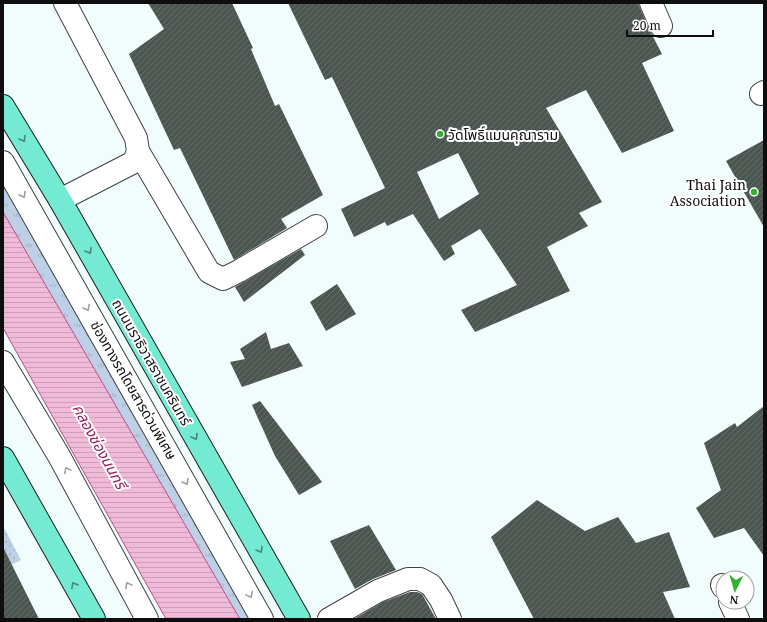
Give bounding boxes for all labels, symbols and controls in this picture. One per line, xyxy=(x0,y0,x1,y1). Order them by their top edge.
scale bar xyxy=(627,12,713,38)
text: 20 m xyxy=(633,17,661,34)
place label: วัดโพธิ์แมนคุณาราม xyxy=(448,125,558,144)
marker: วัดโพธิ์แมนคุณาราม xyxy=(435,129,445,139)
one-way arrow xyxy=(19,135,26,142)
place label: Thai Jain Association xyxy=(670,175,746,210)
marker: Thai Jain Association xyxy=(749,187,759,197)
one-way arrow xyxy=(18,191,26,198)
one-way arrow xyxy=(85,247,92,254)
street label: ถนนนราธิวาสราชนครินทร์ xyxy=(108,295,196,429)
one-way arrow xyxy=(83,304,90,311)
street label: ช่องทางรถโดยสารด่วนพิเศษ xyxy=(86,317,182,463)
water label: คลองช่องนนทรี xyxy=(68,400,133,494)
one-way arrow xyxy=(191,433,198,440)
one-way arrow xyxy=(64,467,72,474)
one-way arrow xyxy=(181,478,188,485)
one-way arrow xyxy=(255,546,262,553)
north arrow xyxy=(715,570,755,610)
one-way arrow xyxy=(126,581,133,589)
one-way arrow xyxy=(72,582,79,589)
one-way arrow xyxy=(245,591,252,599)
text: N xyxy=(729,593,739,608)

